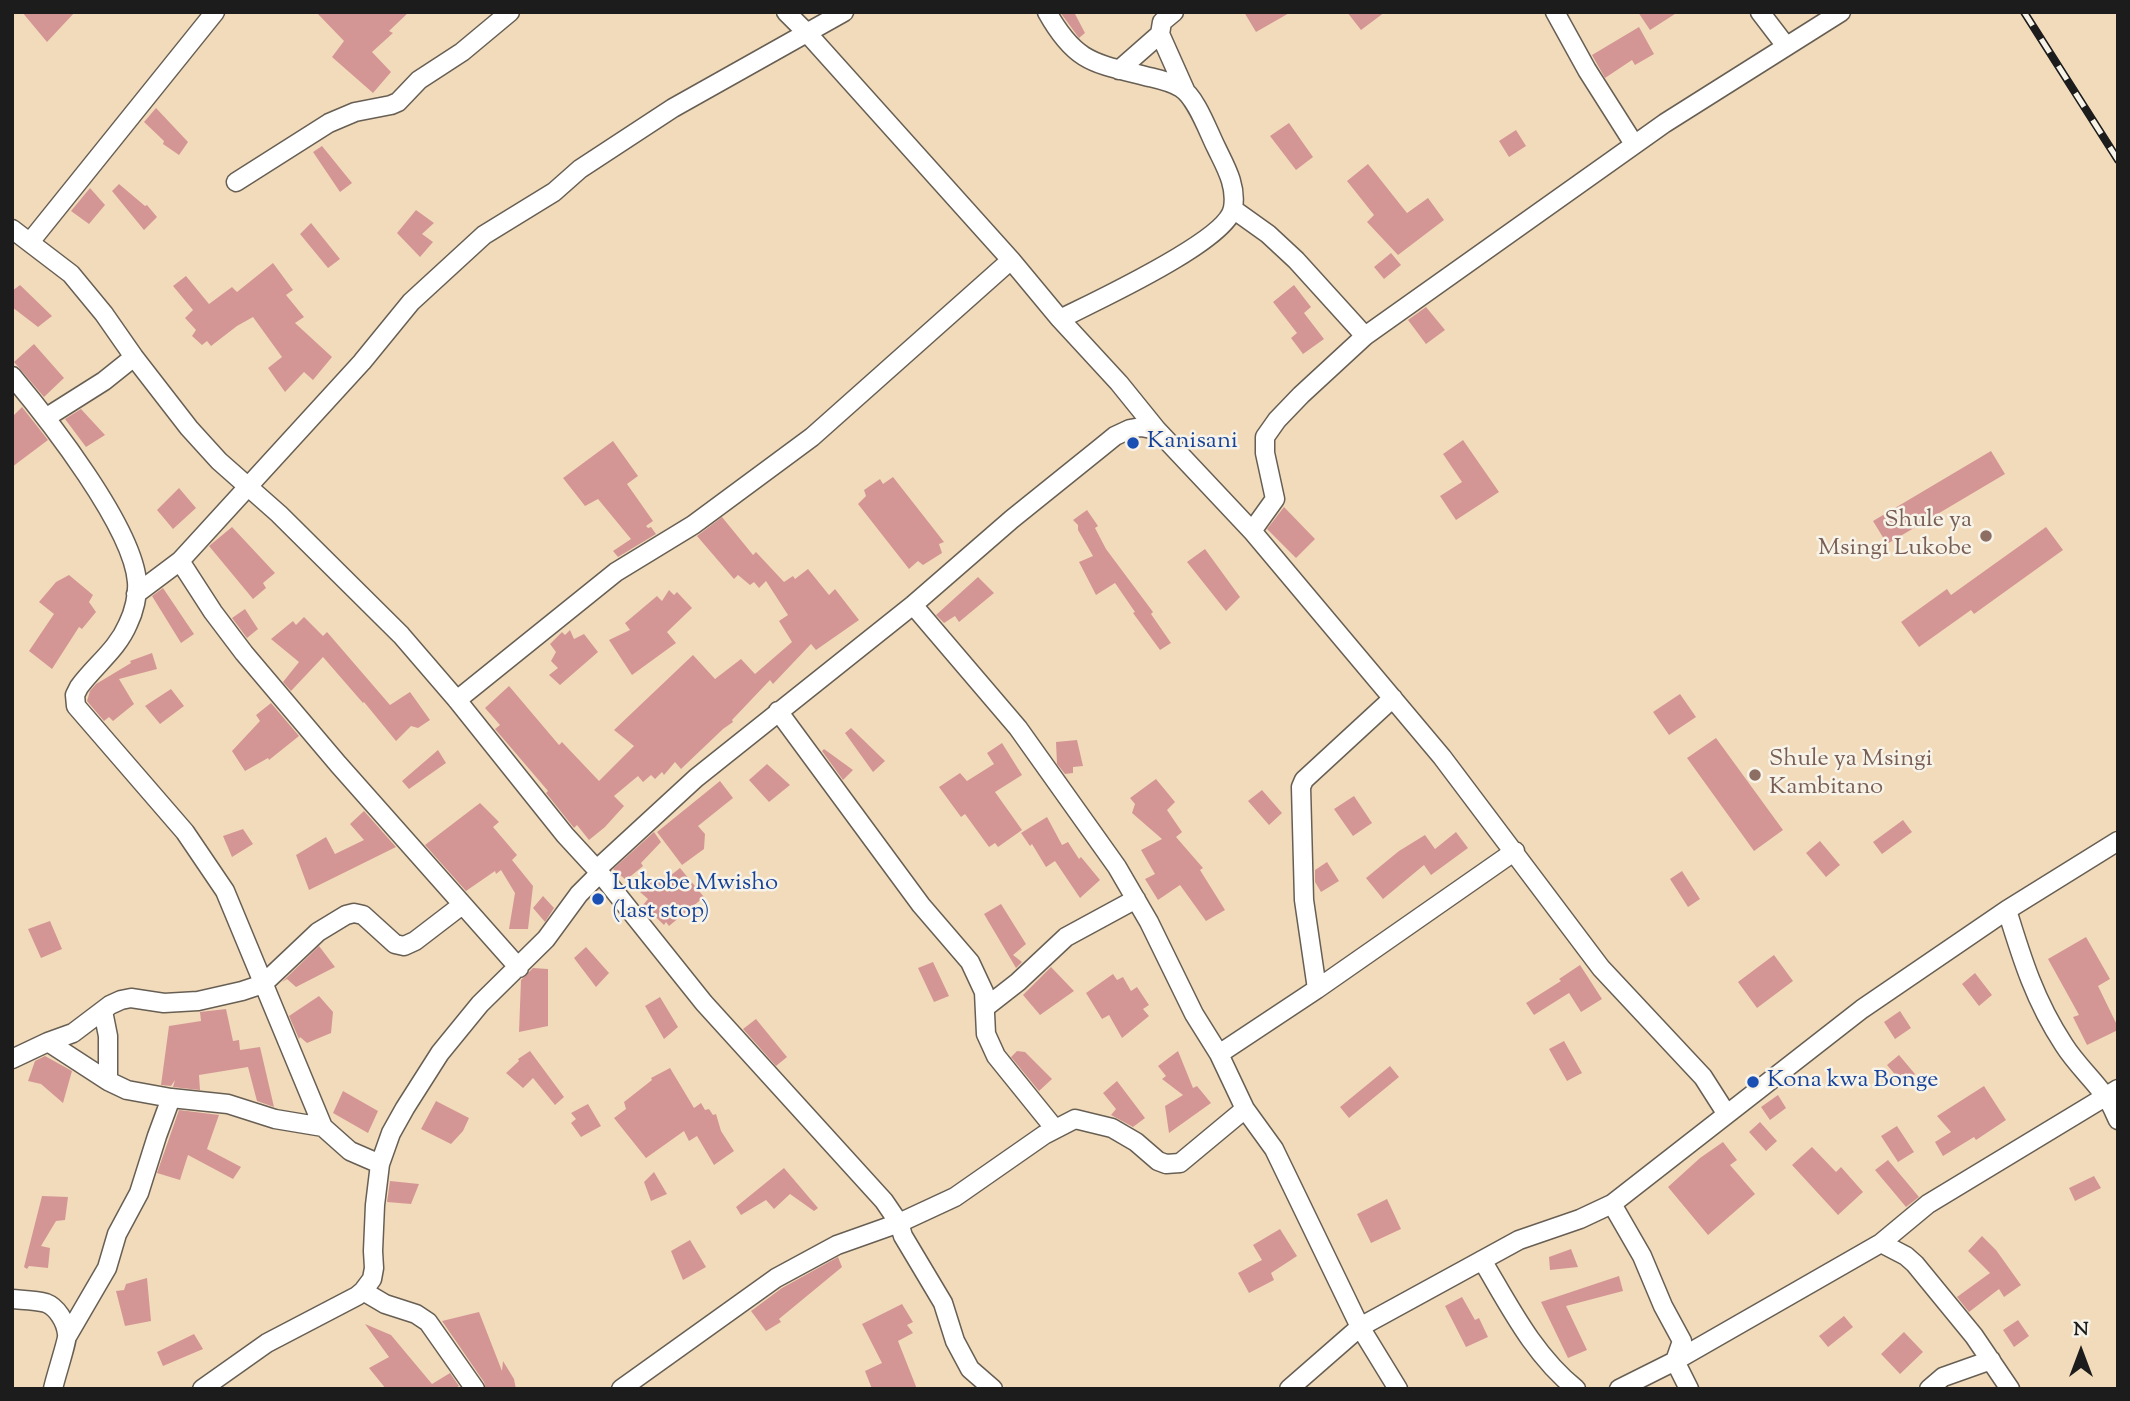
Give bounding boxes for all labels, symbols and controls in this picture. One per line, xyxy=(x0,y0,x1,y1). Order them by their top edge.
place label: Kanisani xyxy=(1147,429,1238,457)
marker: Kanisani xyxy=(1125,435,1141,451)
place label: Shule ya Msingi Lukobe xyxy=(1818,508,1972,564)
marker: Shule ya Msingi Lukobe xyxy=(1978,528,1994,544)
place label: Shule ya Msingi Kambitano xyxy=(1769,747,1933,803)
marker: Shule ya Msingi Kambitano xyxy=(1747,767,1763,783)
place label: Lukobe Mwisho (last stop) xyxy=(612,871,778,927)
marker: Lukobe Mwisho (last stop) xyxy=(590,891,606,907)
place label: Kona kwa Bonge xyxy=(1767,1068,1939,1096)
marker: Kona kwa Bonge xyxy=(1745,1074,1761,1090)
north arrow xyxy=(2046,1317,2116,1387)
text: N xyxy=(2073,1317,2089,1344)

